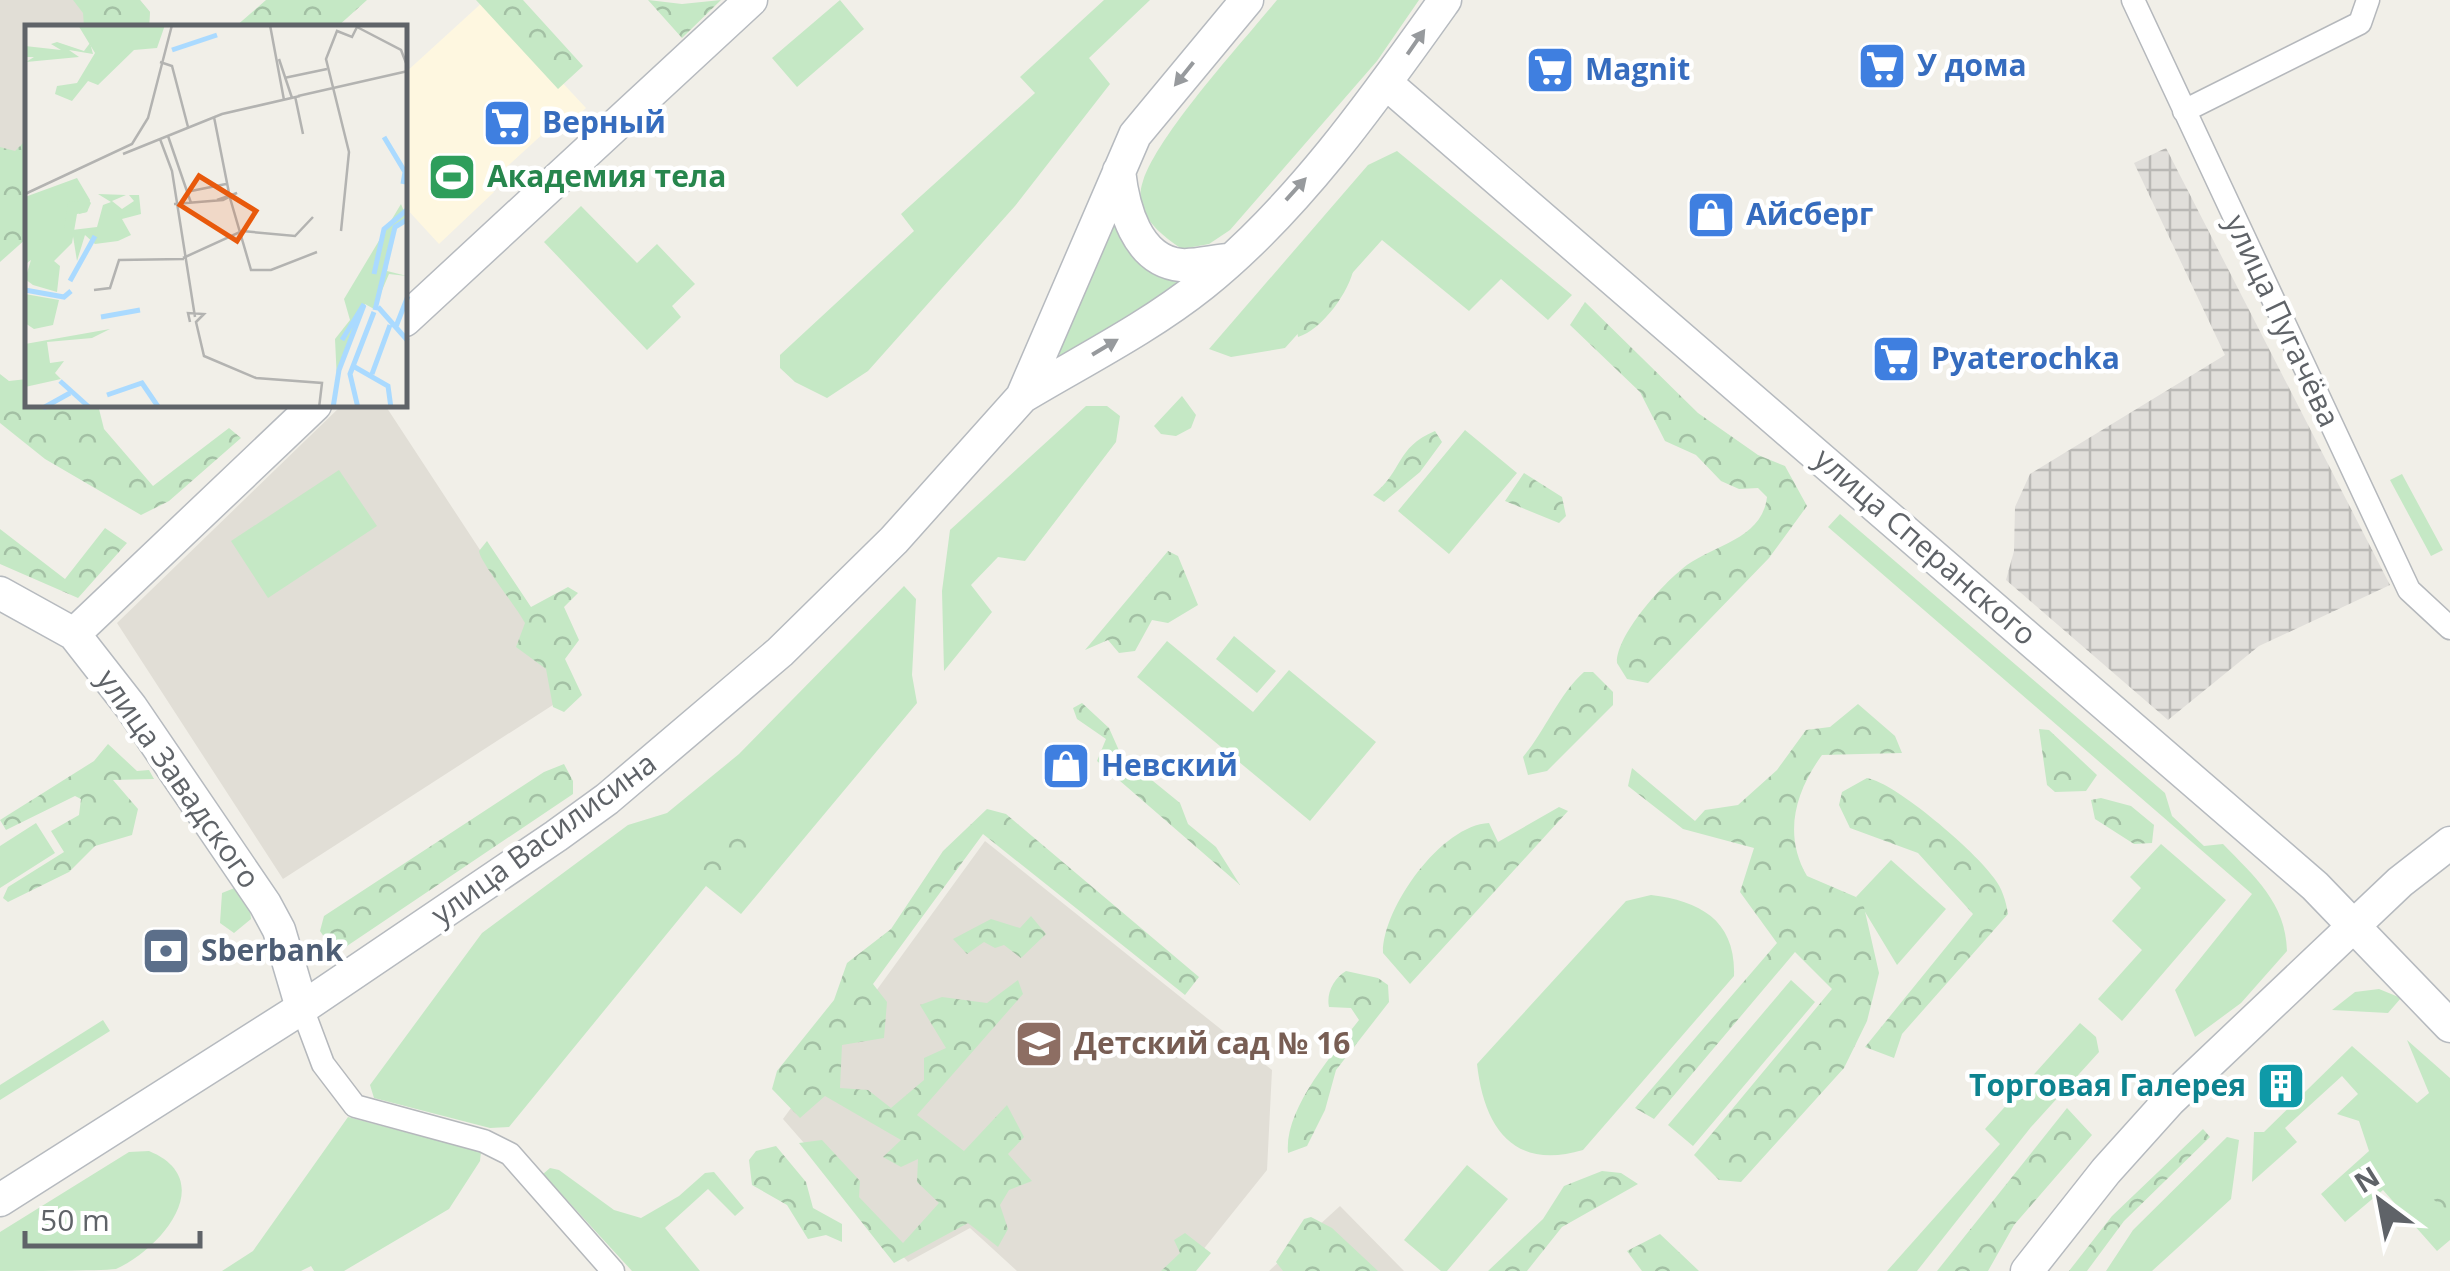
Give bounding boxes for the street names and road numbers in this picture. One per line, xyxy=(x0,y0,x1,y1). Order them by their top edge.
street label: улица Пугачёва xyxy=(2216,208,2351,433)
street label: улица Сперанского xyxy=(1806,438,2046,654)
street label: улица Завадского xyxy=(88,660,270,896)
street label: улица Василисина xyxy=(422,742,664,934)

